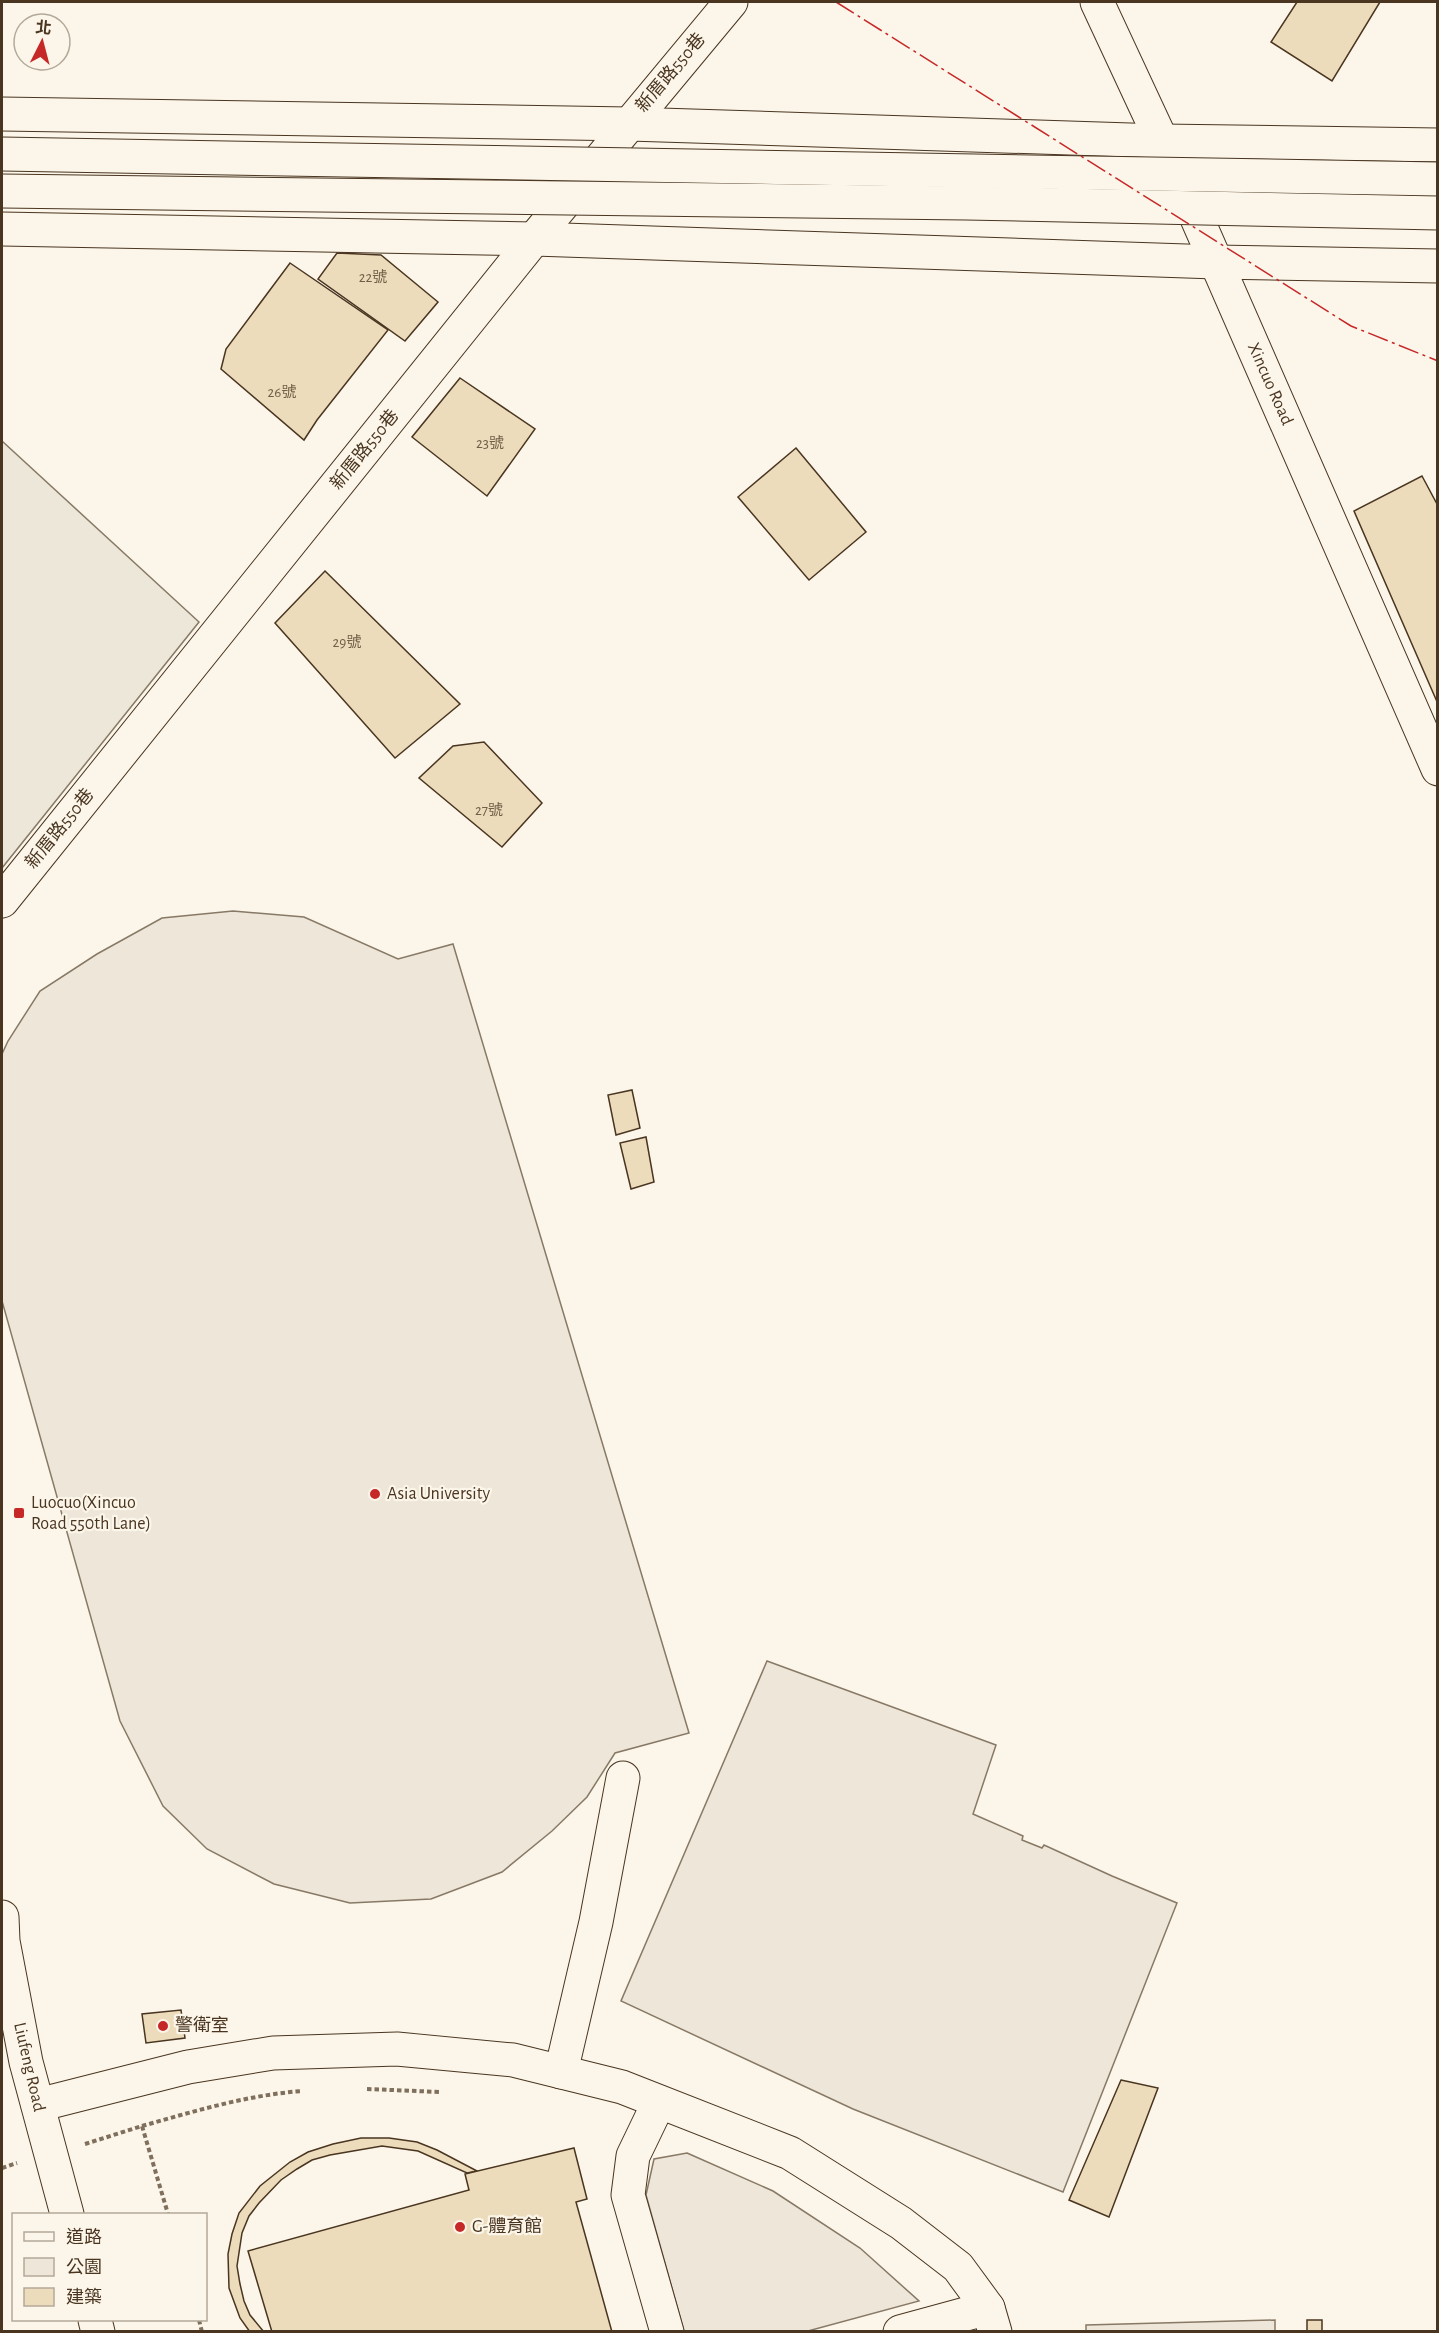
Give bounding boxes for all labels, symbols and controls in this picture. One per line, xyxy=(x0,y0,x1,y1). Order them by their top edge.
north arrow xyxy=(12,12,72,72)
text: 北 xyxy=(35,18,52,37)
street label: 新厝路550巷 xyxy=(632,29,709,116)
house number: 22號 xyxy=(359,269,387,285)
street label: Xincuo Road xyxy=(1244,340,1296,428)
house number: 26號 xyxy=(268,384,296,400)
street label: 新厝路550巷 xyxy=(326,406,402,493)
house number: 23號 xyxy=(476,435,504,451)
house number: 29號 xyxy=(333,634,361,650)
street label: 新厝路550巷 xyxy=(21,785,97,872)
house number: 27號 xyxy=(475,802,503,818)
place label: Asia University xyxy=(387,1485,490,1503)
marker: Asia University xyxy=(368,1487,382,1501)
place label: Luocuo(Xincuo Road 550th Lane) xyxy=(31,1494,151,1533)
marker: Luocuo(Xincuo Road 550th Lane) xyxy=(12,1506,26,1520)
place label: 警衛室 xyxy=(175,2015,229,2035)
marker: 警衛室 xyxy=(156,2019,170,2033)
street label: Liufeng Road xyxy=(10,2021,48,2113)
legend xyxy=(12,2213,207,2321)
place label: G-體育館 xyxy=(472,2216,542,2236)
marker: G-體育館 xyxy=(453,2220,467,2234)
text: 道路 xyxy=(66,2227,102,2247)
text: 公園 xyxy=(66,2258,102,2277)
text: 建築 xyxy=(66,2287,102,2307)

